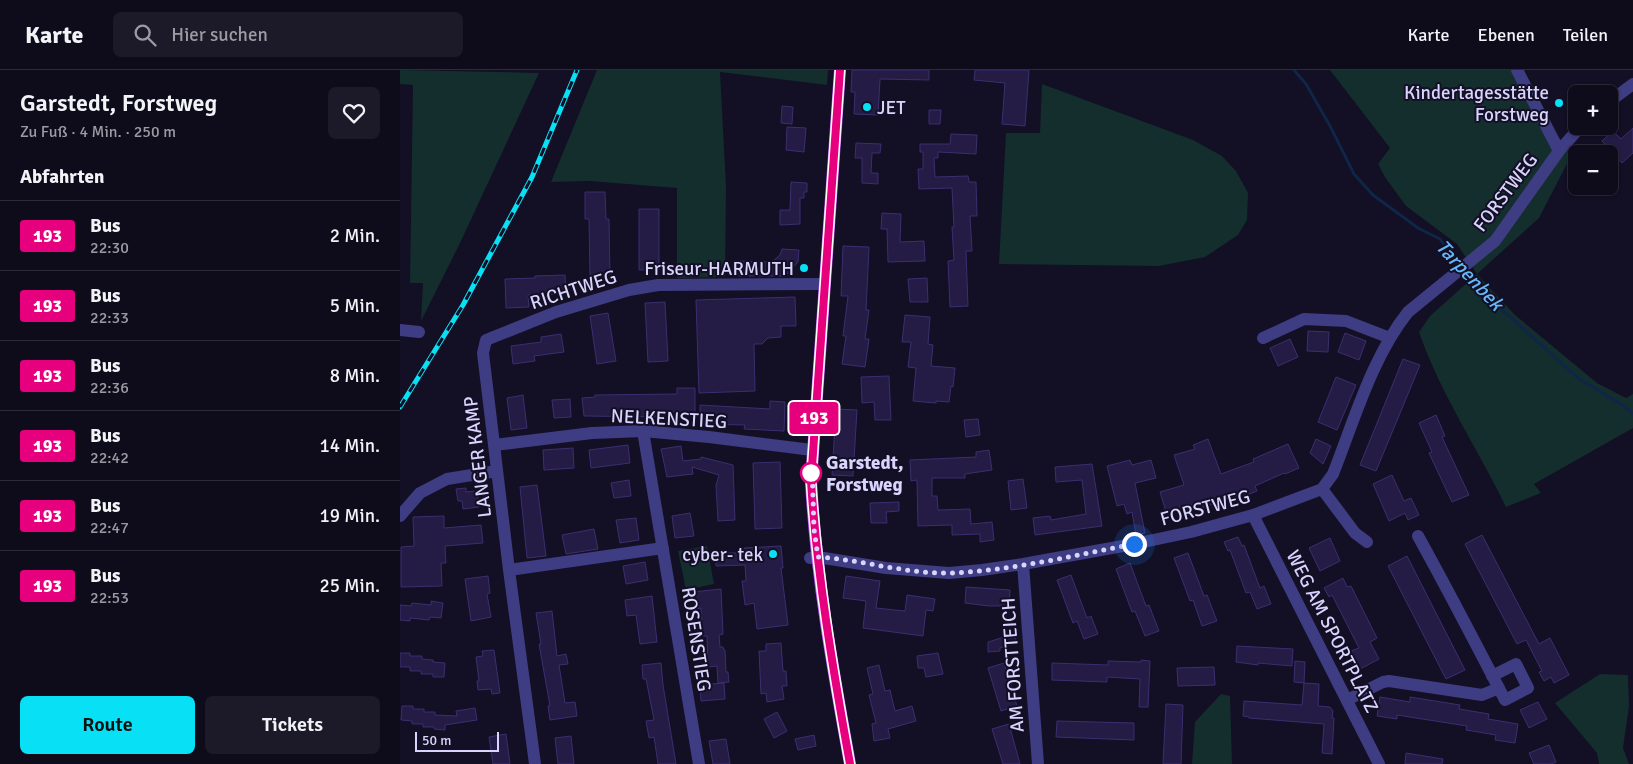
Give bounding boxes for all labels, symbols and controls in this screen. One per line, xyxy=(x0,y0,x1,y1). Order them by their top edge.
search box xyxy=(113,12,463,57)
text: Karte xyxy=(25,20,83,50)
icon: search xyxy=(131,21,159,49)
text: Hier suchen xyxy=(171,23,268,47)
text: Karte xyxy=(1407,24,1449,46)
text: Ebenen xyxy=(1477,24,1535,46)
text: Teilen xyxy=(1563,24,1608,46)
place label: Kindertagesstätte Forstweg xyxy=(1404,81,1549,127)
map controls xyxy=(1568,85,1618,195)
button: + xyxy=(1568,85,1618,135)
button: heart xyxy=(328,87,380,139)
text: Garstedt, Forstweg xyxy=(20,88,217,118)
place label: JET xyxy=(877,96,906,120)
marker: Kindertagesstätte Forstweg xyxy=(1553,97,1565,109)
marker: JET xyxy=(861,101,873,113)
text: Zu Fuß · 4 Min. · 250 m xyxy=(20,122,176,142)
button: − xyxy=(1568,145,1618,195)
street label: FORSTWEG xyxy=(1468,149,1543,237)
text: Abfahrten xyxy=(20,165,104,189)
text: Bus xyxy=(90,214,121,238)
text: 2 Min. xyxy=(330,224,380,248)
text: 193 xyxy=(33,225,62,247)
water label: Tarpenbek xyxy=(1430,235,1510,317)
text: 22:30 xyxy=(90,238,129,258)
place label: Friseur-HARMUTH xyxy=(644,257,794,281)
marker: Friseur-HARMUTH xyxy=(798,262,810,274)
street label: RICHTWEG xyxy=(527,265,620,315)
text: Bus xyxy=(90,284,121,308)
text: 5 Min. xyxy=(330,294,380,318)
text: 193 xyxy=(33,295,62,317)
text: 22:33 xyxy=(90,308,129,328)
text: Bus xyxy=(90,354,121,378)
text: 8 Min. xyxy=(330,364,380,388)
text: 193 xyxy=(33,365,62,387)
text: 22:36 xyxy=(90,378,129,398)
street label: LANGER KAMP xyxy=(459,395,497,519)
line badge: 193 xyxy=(785,402,843,434)
street label: NELKENSTIEG xyxy=(610,404,728,434)
text: 193 xyxy=(799,407,829,429)
text: Bus xyxy=(90,424,121,448)
text: 14 Min. xyxy=(319,434,380,458)
text: 193 xyxy=(33,435,62,457)
text: 22:42 xyxy=(90,448,129,468)
place label: Garstedt, Forstweg xyxy=(826,451,904,497)
marker: Garstedt, Forstweg xyxy=(800,462,822,484)
street label: FORSTWEG xyxy=(1158,484,1253,531)
text: Bus xyxy=(90,494,121,518)
text: 19 Min. xyxy=(319,504,380,528)
text: 193 xyxy=(33,505,62,527)
text: 22:47 xyxy=(90,518,129,538)
your location xyxy=(1122,532,1147,557)
place label: cyber- tek xyxy=(682,543,763,567)
street label: WEG AM SPORTPLATZ xyxy=(1281,546,1384,717)
marker: cyber- tek xyxy=(767,548,779,560)
text: Bus xyxy=(90,564,121,588)
text: 25 Min. xyxy=(319,574,380,598)
text: 193 xyxy=(33,575,62,597)
street label: ROSENSTIEG xyxy=(676,585,716,693)
text: 22:53 xyxy=(90,588,129,608)
street label: AM FORSTTEICH xyxy=(996,597,1030,733)
button: Route xyxy=(20,696,195,754)
button: Tickets xyxy=(205,696,380,754)
scale bar xyxy=(415,729,499,752)
text: 50 m xyxy=(422,732,451,749)

